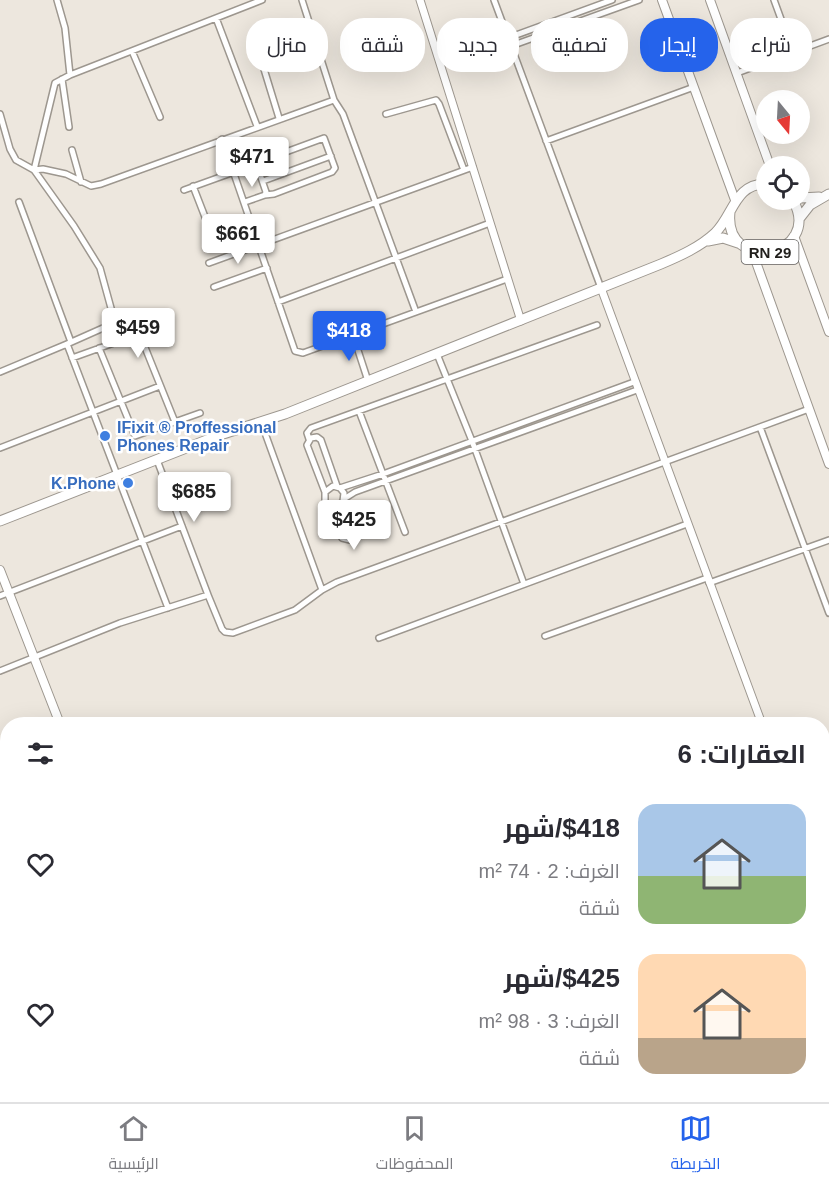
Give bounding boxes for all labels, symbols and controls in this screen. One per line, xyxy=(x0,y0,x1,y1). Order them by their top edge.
chip: منزل xyxy=(246,18,328,72)
chip: شقة xyxy=(340,18,425,72)
chip: جديد xyxy=(437,18,519,72)
chip: تصفية xyxy=(531,18,628,72)
chip: إيجار xyxy=(640,18,718,72)
chip: شراء xyxy=(730,18,812,72)
north arrow xyxy=(756,90,810,144)
map controls xyxy=(756,90,810,210)
pin: $471 xyxy=(216,137,288,188)
text: $471 xyxy=(230,145,274,167)
button: locate xyxy=(756,156,810,210)
pin: $661 xyxy=(202,214,274,265)
text: $661 xyxy=(216,222,260,244)
road number: RN 29 xyxy=(742,240,798,264)
pin: $459 xyxy=(102,308,174,359)
pin: $418 xyxy=(313,311,385,362)
text: $459 xyxy=(116,316,160,338)
text: $418 xyxy=(327,319,371,341)
place label: IFixit ® Proffessional Phones Repair xyxy=(117,419,276,454)
marker: IFixit ® Proffessional Phones Repair xyxy=(98,429,112,443)
pin: $685 xyxy=(158,472,230,523)
place label: K.Phone xyxy=(51,475,116,492)
marker: K.Phone xyxy=(121,476,135,490)
text: $685 xyxy=(172,480,216,502)
pin: $425 xyxy=(318,500,390,551)
text: $425 xyxy=(332,508,376,530)
icon: filters xyxy=(24,737,57,770)
text: العقارات: 6 xyxy=(678,739,806,769)
text: $418/شهر xyxy=(504,813,620,843)
icon: home xyxy=(686,828,758,900)
icon: heart xyxy=(24,848,57,881)
text: الغرف: 2 · 74 m² xyxy=(479,860,620,882)
text: شقة xyxy=(579,897,620,919)
text: $425/شهر xyxy=(504,963,620,993)
icon: home xyxy=(686,978,758,1050)
icon: heart xyxy=(24,998,57,1031)
text: الغرف: 3 · 98 m² xyxy=(479,1010,620,1032)
text: شقة xyxy=(579,1047,620,1069)
tab: الرئيسية xyxy=(109,1112,159,1178)
tab: المحفوظات xyxy=(376,1112,454,1178)
tab: الخريطة xyxy=(671,1112,721,1178)

